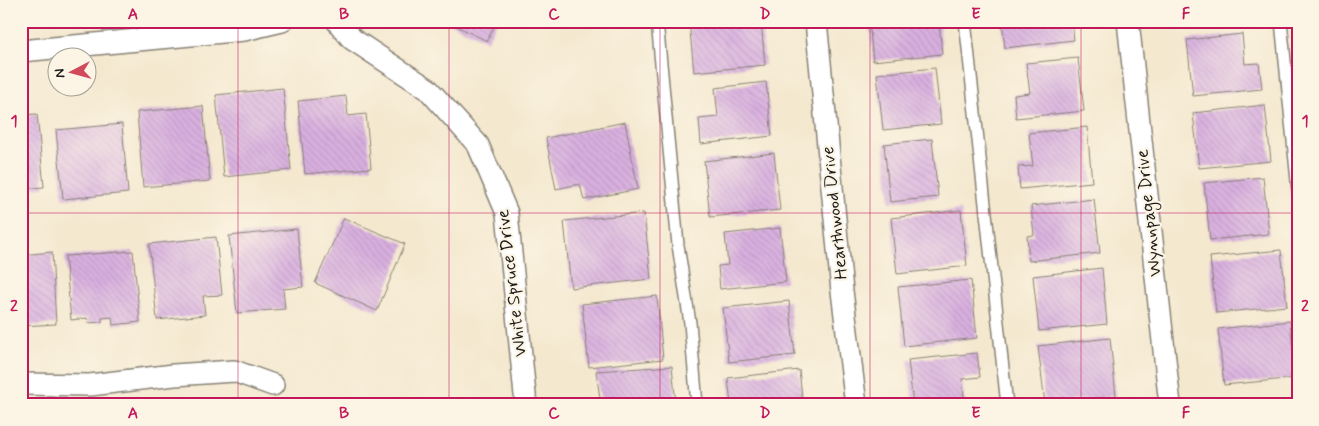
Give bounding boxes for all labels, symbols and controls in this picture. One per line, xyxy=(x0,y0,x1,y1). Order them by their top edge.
text: A xyxy=(128,4,138,25)
text: B xyxy=(339,4,349,25)
text: C xyxy=(548,4,560,25)
text: D xyxy=(759,4,771,25)
text: E xyxy=(971,4,981,25)
text: F xyxy=(1182,4,1191,25)
north arrow xyxy=(48,48,98,98)
text: N xyxy=(51,68,70,79)
text: 1 xyxy=(10,111,18,132)
text: 1 xyxy=(1301,111,1309,132)
street label: Hearthwood Drive xyxy=(816,145,854,281)
street label: Wynnpage Drive xyxy=(1130,148,1169,278)
street label: White Spruce Drive xyxy=(491,208,533,358)
text: 2 xyxy=(10,296,18,317)
text: 2 xyxy=(1301,296,1309,317)
text: A xyxy=(128,403,138,424)
text: B xyxy=(339,403,349,424)
text: C xyxy=(548,403,560,424)
text: D xyxy=(759,403,771,424)
text: E xyxy=(971,403,981,424)
text: F xyxy=(1182,403,1191,424)

